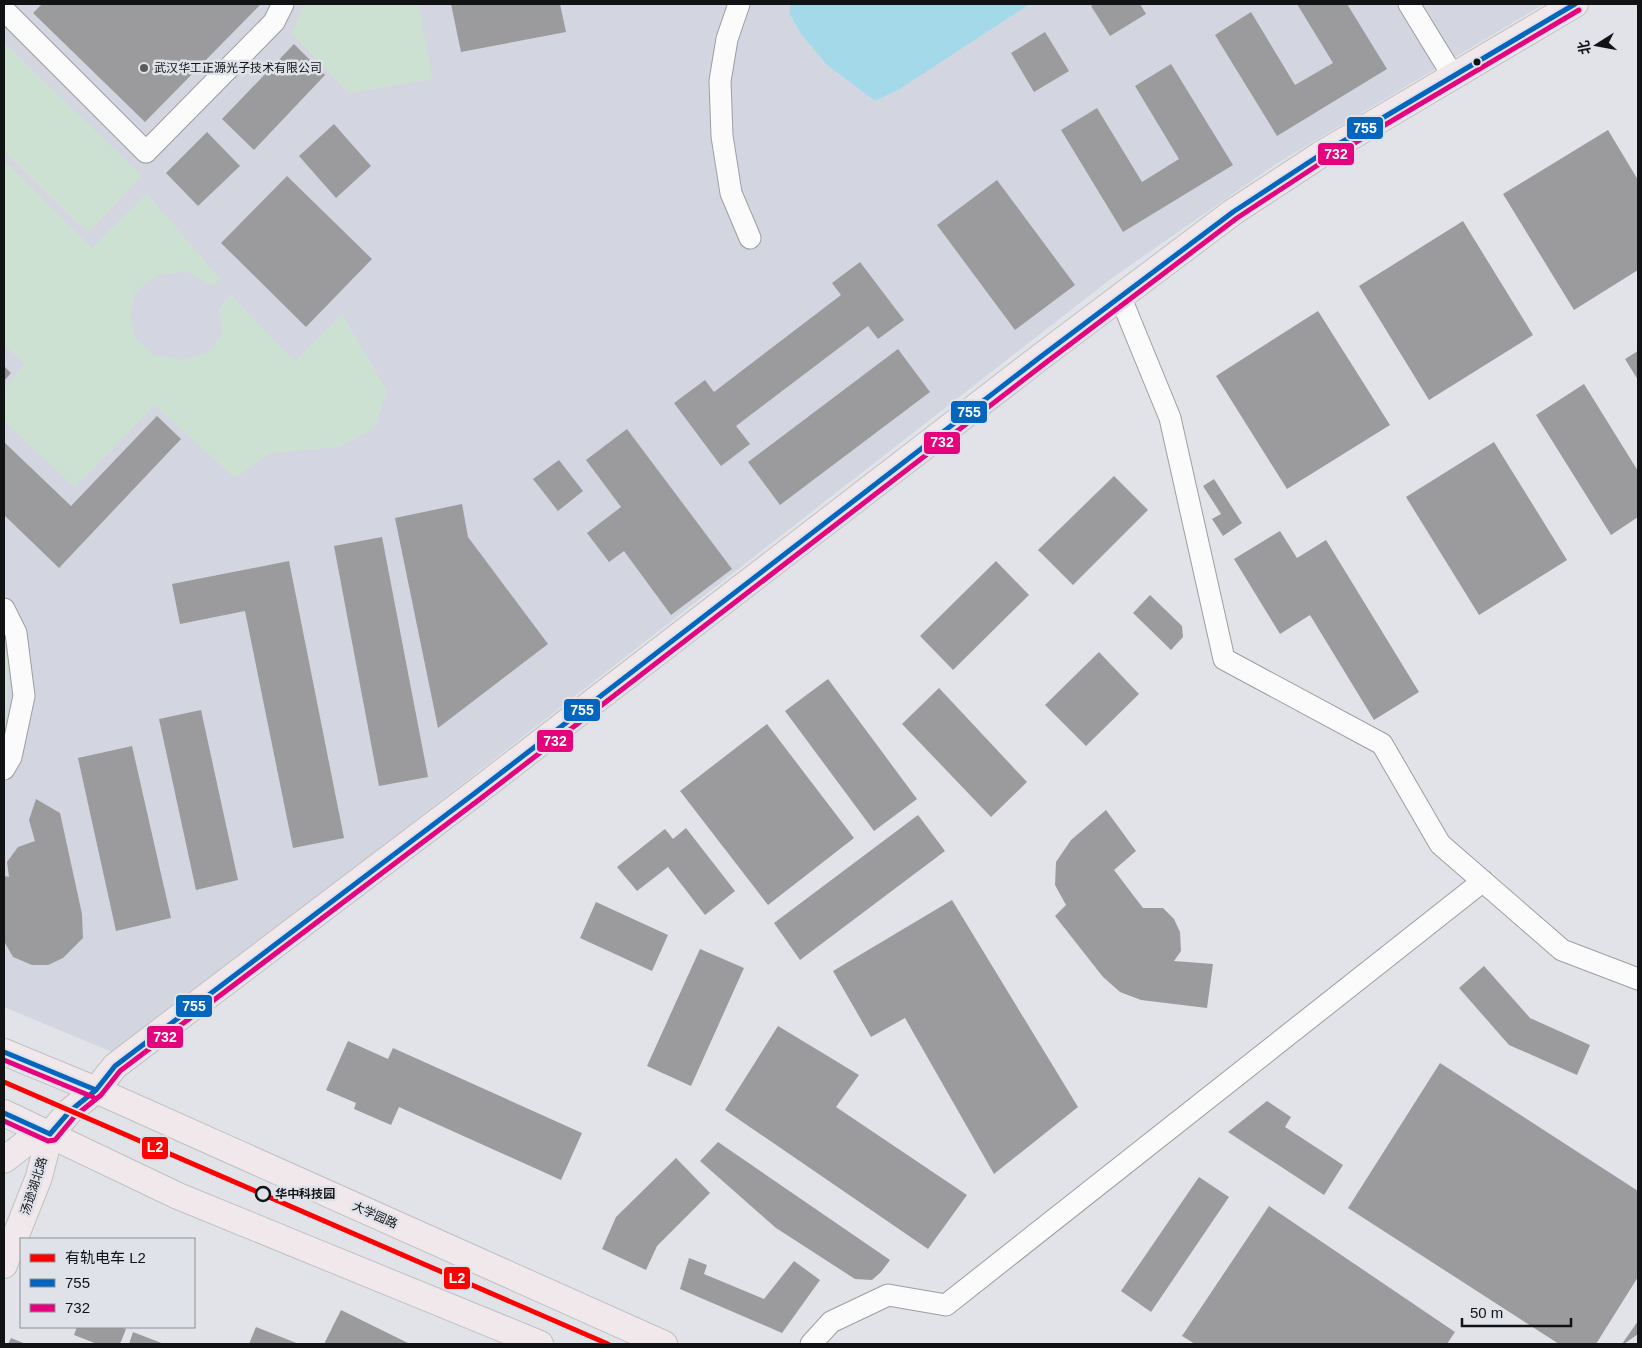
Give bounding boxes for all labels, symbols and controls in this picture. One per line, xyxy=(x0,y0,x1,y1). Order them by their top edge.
north arrow xyxy=(1572,20,1622,70)
text: 北 xyxy=(1575,39,1593,56)
unlabelled marker xyxy=(1472,57,1482,67)
place label: 武汉华工正源光子技术有限公司 xyxy=(154,61,322,75)
marker: 武汉华工正源光子技术有限公司 xyxy=(138,62,150,74)
line badge: 755 xyxy=(1346,116,1384,140)
text: 755 xyxy=(1353,120,1377,136)
line badge: 732 xyxy=(1317,142,1355,166)
text: 732 xyxy=(1324,146,1348,162)
line badge: 755 xyxy=(950,400,988,424)
text: 755 xyxy=(957,404,981,420)
line badge: 732 xyxy=(923,431,961,455)
text: 732 xyxy=(930,434,954,450)
line badge: 755 xyxy=(563,698,601,722)
text: 755 xyxy=(570,702,594,718)
line badge: 732 xyxy=(536,729,574,753)
text: 732 xyxy=(543,733,567,749)
line badge: 755 xyxy=(175,994,213,1018)
text: 755 xyxy=(182,998,206,1014)
line badge: 732 xyxy=(146,1025,184,1049)
text: 732 xyxy=(153,1029,177,1045)
line badge: L2 xyxy=(141,1136,169,1160)
text: L2 xyxy=(147,1139,163,1155)
street label: 汤逊湖北路 xyxy=(18,1155,50,1217)
marker: 华中科技园 xyxy=(255,1186,271,1202)
place label: 华中科技园 xyxy=(275,1187,335,1201)
street label: 大学园路 xyxy=(350,1199,400,1231)
legend xyxy=(20,1238,195,1328)
text: 有轨电车 L2 xyxy=(65,1249,146,1266)
line badge: L2 xyxy=(443,1266,471,1290)
text: L2 xyxy=(449,1270,465,1286)
text: 755 xyxy=(65,1274,90,1291)
scale bar xyxy=(1462,1296,1571,1328)
text: 732 xyxy=(65,1299,90,1316)
text: 50 m xyxy=(1470,1304,1503,1321)

